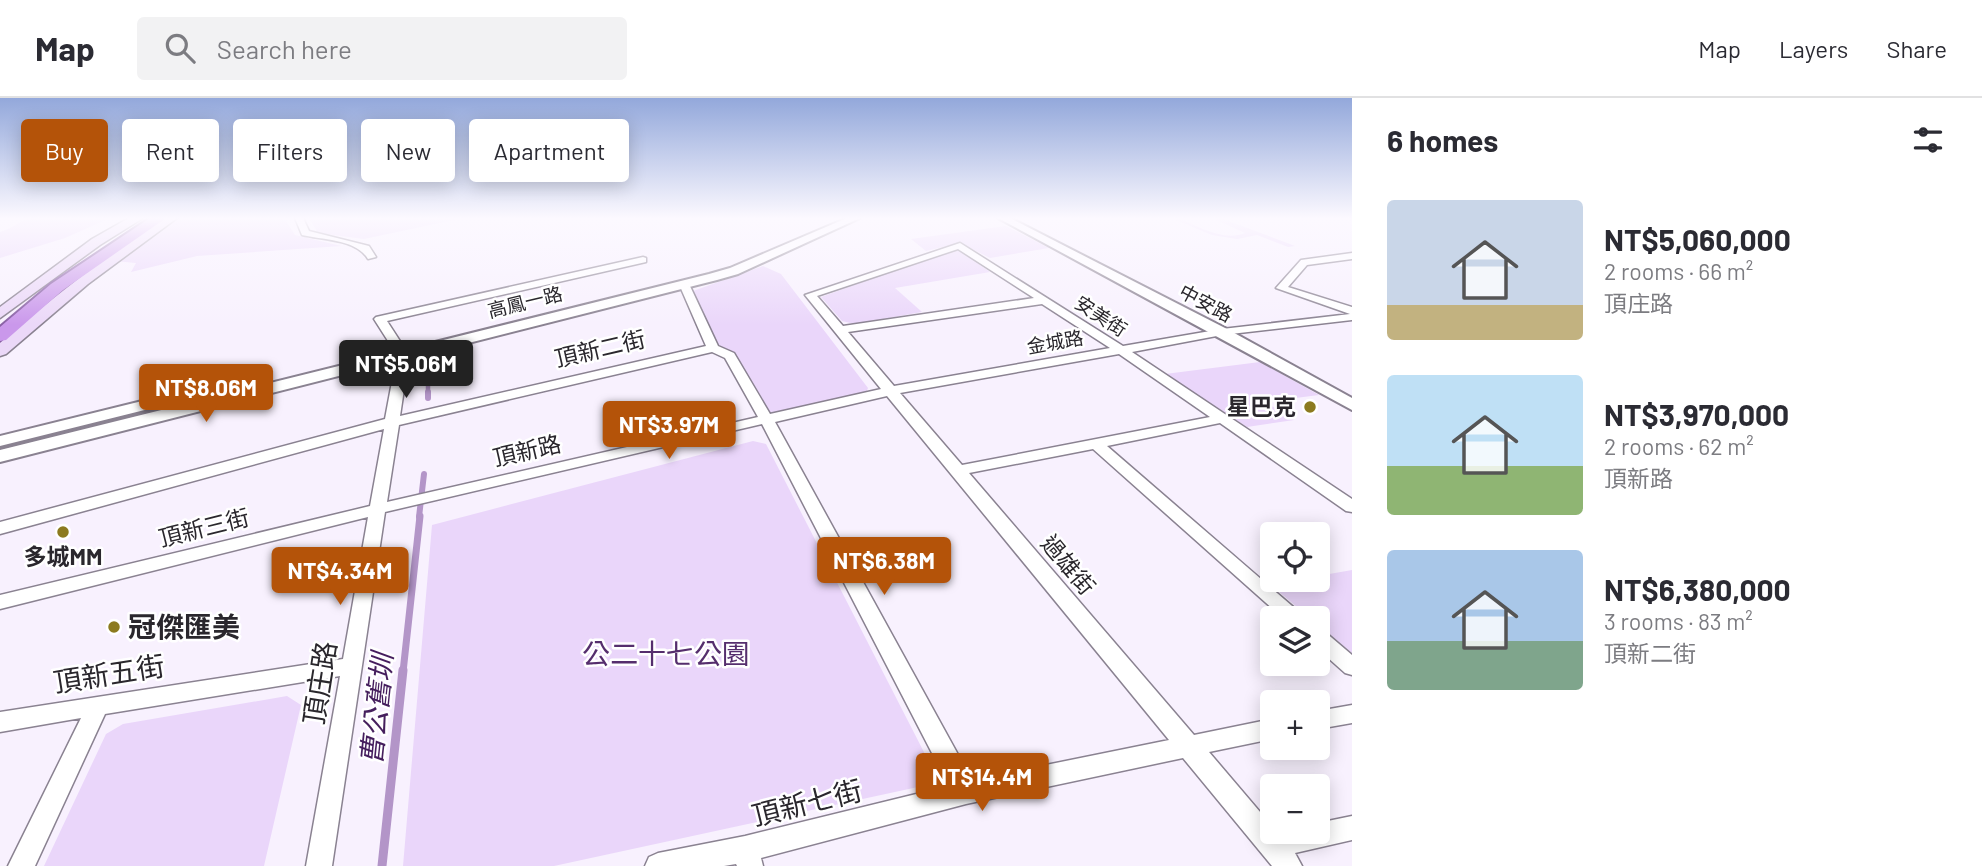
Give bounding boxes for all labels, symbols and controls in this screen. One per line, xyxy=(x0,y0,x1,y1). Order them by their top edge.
search box xyxy=(137,17,627,80)
text: Map xyxy=(35,28,95,68)
icon: search xyxy=(161,29,199,67)
text: Search here xyxy=(217,33,352,64)
text: Map xyxy=(1698,34,1741,63)
text: Layers xyxy=(1779,34,1848,63)
text: Share xyxy=(1886,34,1947,63)
chip: Buy xyxy=(21,119,108,182)
chip: Rent xyxy=(122,119,219,182)
chip: Filters xyxy=(233,119,347,182)
chip: New xyxy=(361,119,455,182)
chip: Apartment xyxy=(469,119,629,182)
icon: filters xyxy=(1909,121,1947,159)
text: 6 homes xyxy=(1387,122,1498,158)
text: NT$5,060,000 xyxy=(1604,221,1791,257)
icon: home xyxy=(1443,228,1527,312)
text: 2 rooms · 66 m² xyxy=(1604,257,1753,285)
street label: 中安路 xyxy=(1176,279,1237,326)
street label: 高鳳一路 xyxy=(485,281,565,322)
text: 頂庄路 xyxy=(1604,289,1673,317)
street label: 安美街 xyxy=(1071,290,1131,341)
street label: 頂新二街 xyxy=(552,324,648,372)
street label: 金城路 xyxy=(1025,325,1085,358)
pin: NT$5.06M xyxy=(334,341,478,400)
text: NT$5.06M xyxy=(355,349,457,377)
pin: NT$8.06M xyxy=(134,364,278,424)
text: NT$8.06M xyxy=(155,373,257,401)
place label: 星巴克 xyxy=(1227,392,1296,420)
text: NT$3,970,000 xyxy=(1604,396,1789,432)
marker: 星巴克 xyxy=(1302,399,1318,415)
pin: NT$3.97M xyxy=(597,402,741,461)
icon: home xyxy=(1443,403,1527,487)
text: NT$3.97M xyxy=(619,410,719,438)
street label: 頂新路 xyxy=(490,429,564,471)
text: 2 rooms · 62 m² xyxy=(1604,432,1754,460)
text: 頂新路 xyxy=(1604,464,1673,492)
street label: 頂新三街 xyxy=(156,502,252,552)
map controls xyxy=(1260,522,1330,844)
button: locate xyxy=(1260,522,1330,592)
marker: 多城MM xyxy=(55,524,71,540)
street label: 過雄街 xyxy=(1036,529,1102,600)
pin: NT$6.38M xyxy=(812,538,956,597)
place label: 多城MM xyxy=(24,542,102,570)
text: NT$6.38M xyxy=(833,546,935,574)
pin: NT$4.34M xyxy=(268,547,412,607)
text: NT$4.34M xyxy=(288,556,392,584)
text: NT$6,380,000 xyxy=(1604,571,1791,607)
icon: home xyxy=(1443,578,1527,662)
button: layers xyxy=(1260,606,1330,676)
text: 3 rooms · 83 m² xyxy=(1604,607,1753,635)
place label: 冠傑匯美 xyxy=(128,609,240,643)
marker: 冠傑匯美 xyxy=(106,619,122,635)
park label: 公二十七公園 xyxy=(582,636,750,670)
street label: 頂庄路 xyxy=(296,639,342,727)
text: 頂新二街 xyxy=(1604,639,1696,667)
street label: 頂新五街 xyxy=(51,647,167,699)
water label: 曹公舊圳 xyxy=(353,647,399,766)
button: + xyxy=(1260,690,1330,760)
pin: NT$14.4M xyxy=(910,754,1054,813)
text: NT$14.4M xyxy=(932,762,1032,790)
street label: 頂新七街 xyxy=(748,772,865,832)
button: − xyxy=(1260,774,1330,844)

